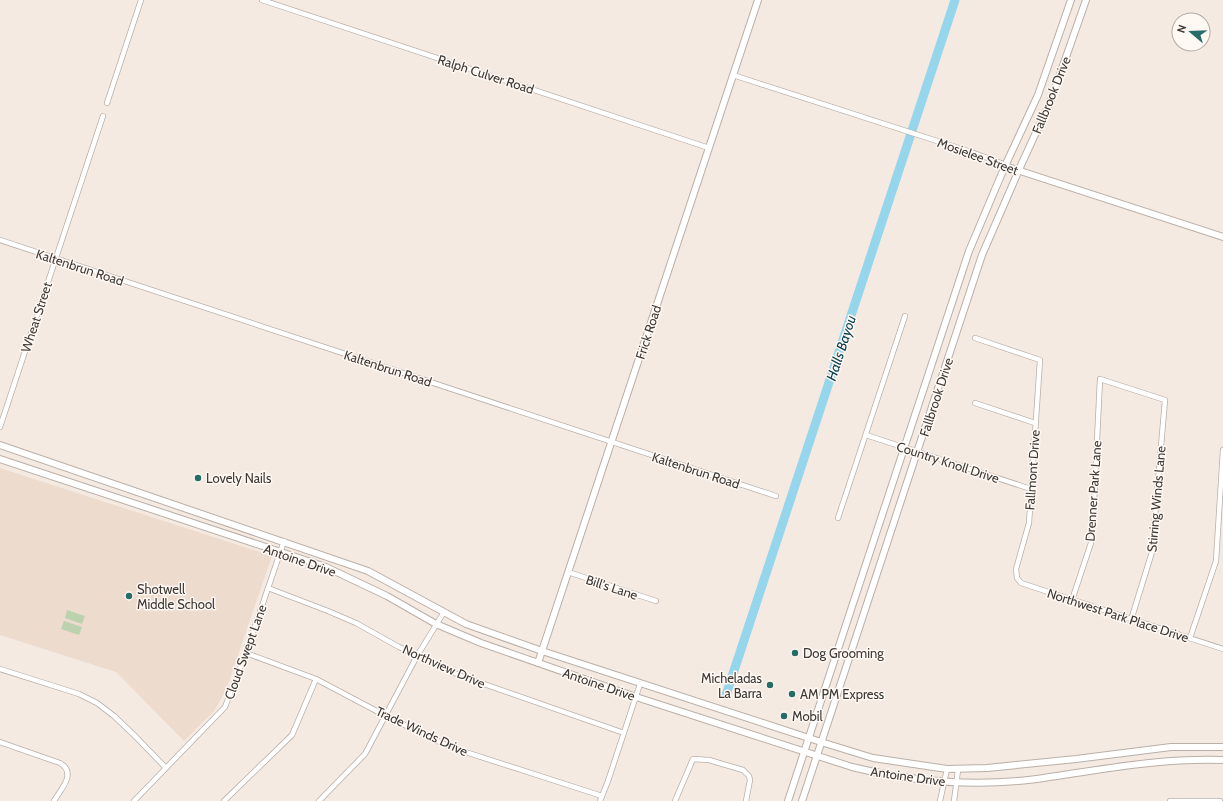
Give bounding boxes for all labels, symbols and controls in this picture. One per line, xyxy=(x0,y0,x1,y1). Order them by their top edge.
north arrow xyxy=(1171,12,1211,52)
text: N xyxy=(1174,23,1189,35)
street label: Ralph Culver Road xyxy=(436,51,536,97)
street label: Fallbrook Drive xyxy=(1028,54,1074,136)
street label: Mosielee Street xyxy=(935,134,1021,178)
street label: Kaltenbrun Road xyxy=(34,245,126,289)
street label: Wheat Street xyxy=(17,279,55,354)
street label: Frick Road xyxy=(632,303,664,361)
water label: Halls Bayou xyxy=(822,313,860,383)
street label: Kaltenbrun Road xyxy=(342,346,434,390)
street label: Fallbrook Drive xyxy=(916,355,956,438)
street label: Fallmont Drive xyxy=(1021,429,1043,511)
street label: Country Knoll Drive xyxy=(895,438,1002,486)
street label: Drenner Park Lane xyxy=(1081,440,1105,542)
street label: Stirring Winds Lane xyxy=(1143,445,1169,553)
street label: Kaltenbrun Road xyxy=(650,448,742,492)
place label: Lovely Nails xyxy=(206,470,272,486)
marker: Lovely Nails xyxy=(193,473,203,483)
street label: Antoine Drive xyxy=(262,540,339,580)
street label: Bill's Lane xyxy=(584,571,640,603)
place label: Shotwell Middle School xyxy=(137,581,215,612)
street label: Northwest Park Place Drive xyxy=(1045,585,1191,646)
marker: Shotwell Middle School xyxy=(124,591,134,601)
street label: Cloud Swept Lane xyxy=(220,602,270,702)
street label: Northview Drive xyxy=(400,641,488,692)
place label: Dog Grooming xyxy=(803,645,884,661)
marker: Dog Grooming xyxy=(790,648,800,658)
street label: Antoine Drive xyxy=(561,664,638,704)
place label: Micheladas La Barra xyxy=(701,670,763,701)
marker: Micheladas La Barra xyxy=(765,680,775,690)
place label: AM PM Express xyxy=(800,686,885,702)
marker: AM PM Express xyxy=(787,689,797,699)
street label: Trade Winds Drive xyxy=(373,703,471,759)
place label: Mobil xyxy=(792,708,823,724)
marker: Mobil xyxy=(779,711,789,721)
street label: Antoine Drive xyxy=(870,763,947,789)

